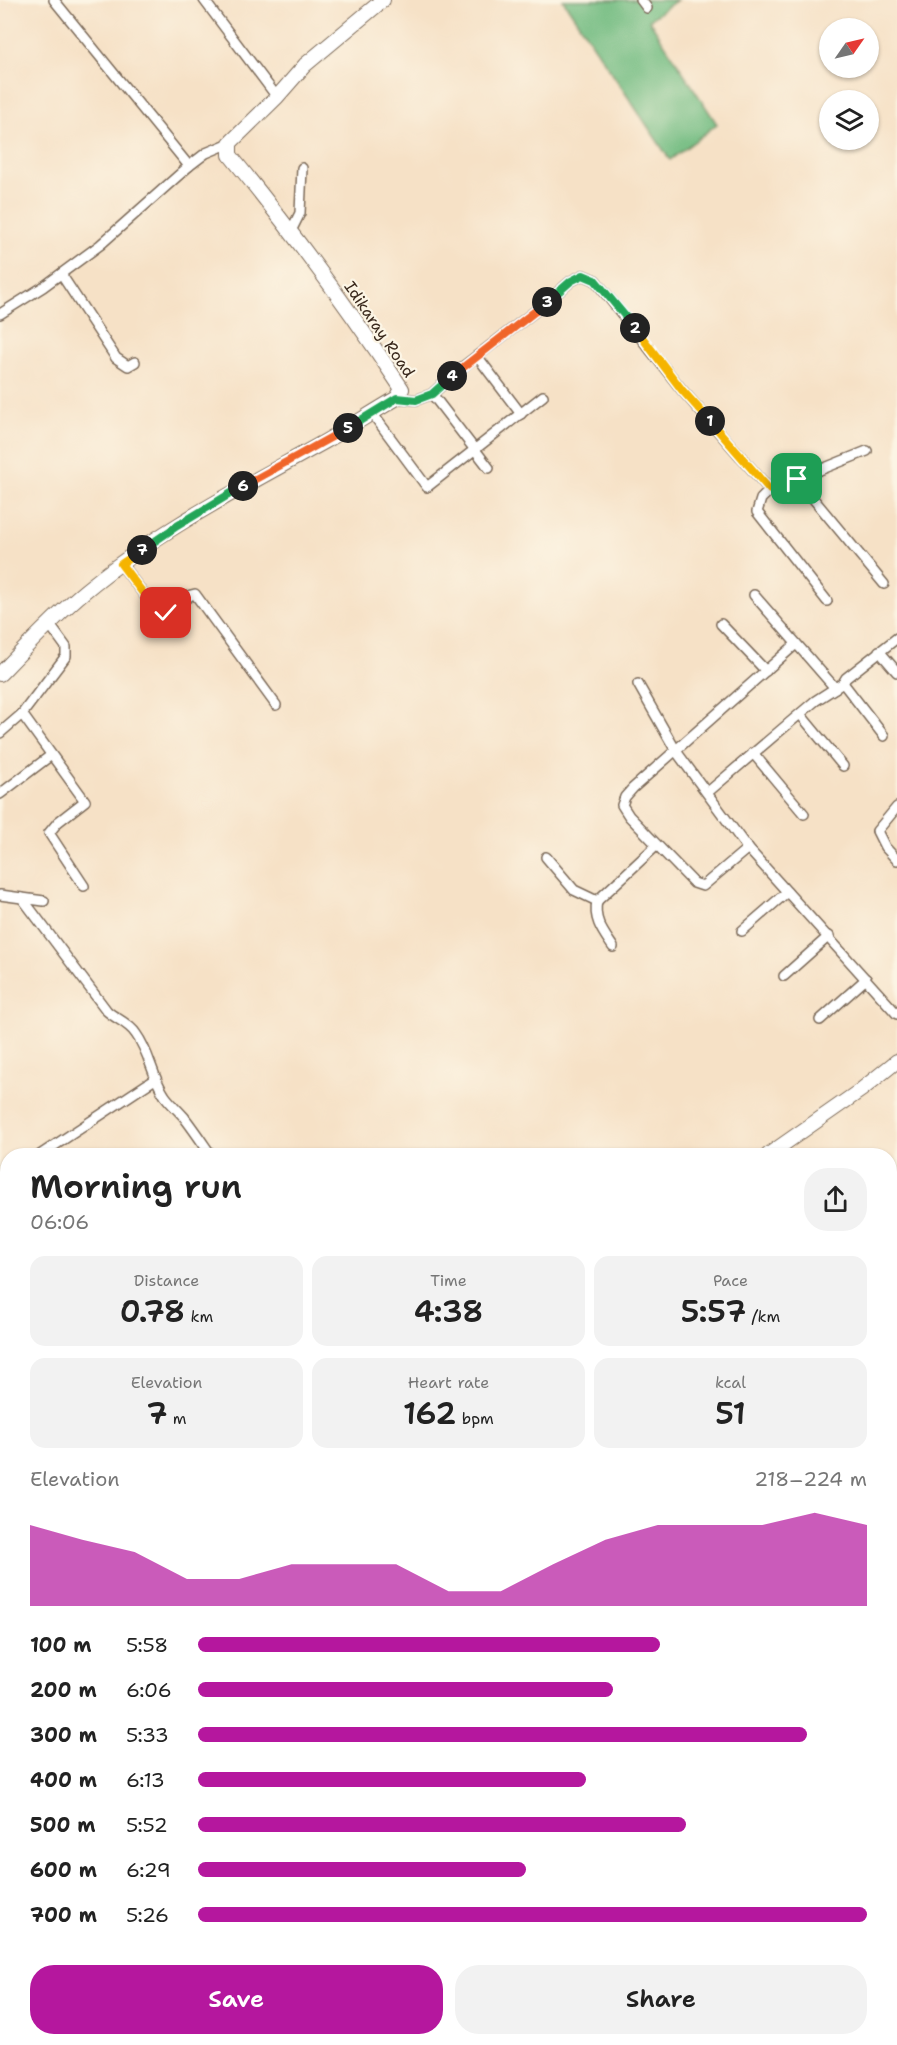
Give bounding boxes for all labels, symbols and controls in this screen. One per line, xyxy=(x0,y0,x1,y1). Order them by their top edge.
north arrow xyxy=(819,18,879,78)
map controls xyxy=(819,18,879,150)
button: layers xyxy=(819,90,879,150)
street label: Idikaray Road xyxy=(340,277,420,382)
pin: 3 xyxy=(532,287,562,317)
text: 3 xyxy=(541,291,553,312)
pin: 2 xyxy=(620,313,650,343)
text: 2 xyxy=(629,317,641,338)
pin: 4 xyxy=(437,361,467,391)
text: 4 xyxy=(446,365,458,386)
pin: 1 xyxy=(695,406,725,436)
text: 1 xyxy=(706,410,714,431)
pin: 5 xyxy=(333,413,363,443)
text: 5 xyxy=(343,417,353,438)
pin xyxy=(771,453,822,504)
icon: arrive xyxy=(780,462,813,495)
pin: 6 xyxy=(228,471,258,501)
text: 6 xyxy=(237,475,249,496)
pin: 7 xyxy=(127,535,157,565)
text: 7 xyxy=(136,539,148,560)
pin xyxy=(140,587,191,638)
icon: check xyxy=(149,596,182,629)
text: Morning run xyxy=(30,1164,242,1209)
button: share xyxy=(804,1168,867,1231)
text: 06:06 xyxy=(30,1209,89,1235)
text: Distance xyxy=(134,1270,199,1291)
text: Time xyxy=(430,1270,467,1291)
text: Pace xyxy=(713,1270,748,1291)
text: 0.78 xyxy=(120,1291,185,1332)
text: 4:38 xyxy=(414,1291,483,1332)
text: 5:57 xyxy=(681,1291,746,1332)
text: km xyxy=(185,1306,213,1327)
text: /km xyxy=(746,1306,780,1327)
text: Elevation xyxy=(131,1372,202,1393)
text: Heart rate xyxy=(408,1372,489,1393)
text: kcal xyxy=(715,1372,746,1393)
text: 7 xyxy=(146,1393,167,1434)
text: 162 xyxy=(403,1393,456,1434)
text: 51 xyxy=(715,1393,746,1434)
text: m xyxy=(167,1408,187,1429)
text: bpm xyxy=(456,1408,494,1429)
text: Elevation xyxy=(30,1466,120,1492)
text: 218–224 m xyxy=(754,1466,867,1492)
text: 100 m xyxy=(30,1632,92,1658)
text: 5:58 xyxy=(126,1632,168,1658)
text: 200 m xyxy=(30,1677,97,1703)
text: 6:06 xyxy=(126,1677,172,1703)
text: 300 m xyxy=(30,1722,97,1748)
text: 5:33 xyxy=(126,1722,169,1748)
text: 400 m xyxy=(30,1767,97,1793)
text: 6:13 xyxy=(126,1767,165,1793)
text: 500 m xyxy=(30,1812,96,1838)
text: 5:52 xyxy=(126,1812,168,1838)
text: 600 m xyxy=(30,1857,97,1883)
text: 6:29 xyxy=(126,1857,171,1883)
text: 700 m xyxy=(30,1902,97,1928)
text: 5:26 xyxy=(126,1902,169,1928)
button: Save xyxy=(30,1965,443,2034)
button: Share xyxy=(455,1965,867,2034)

